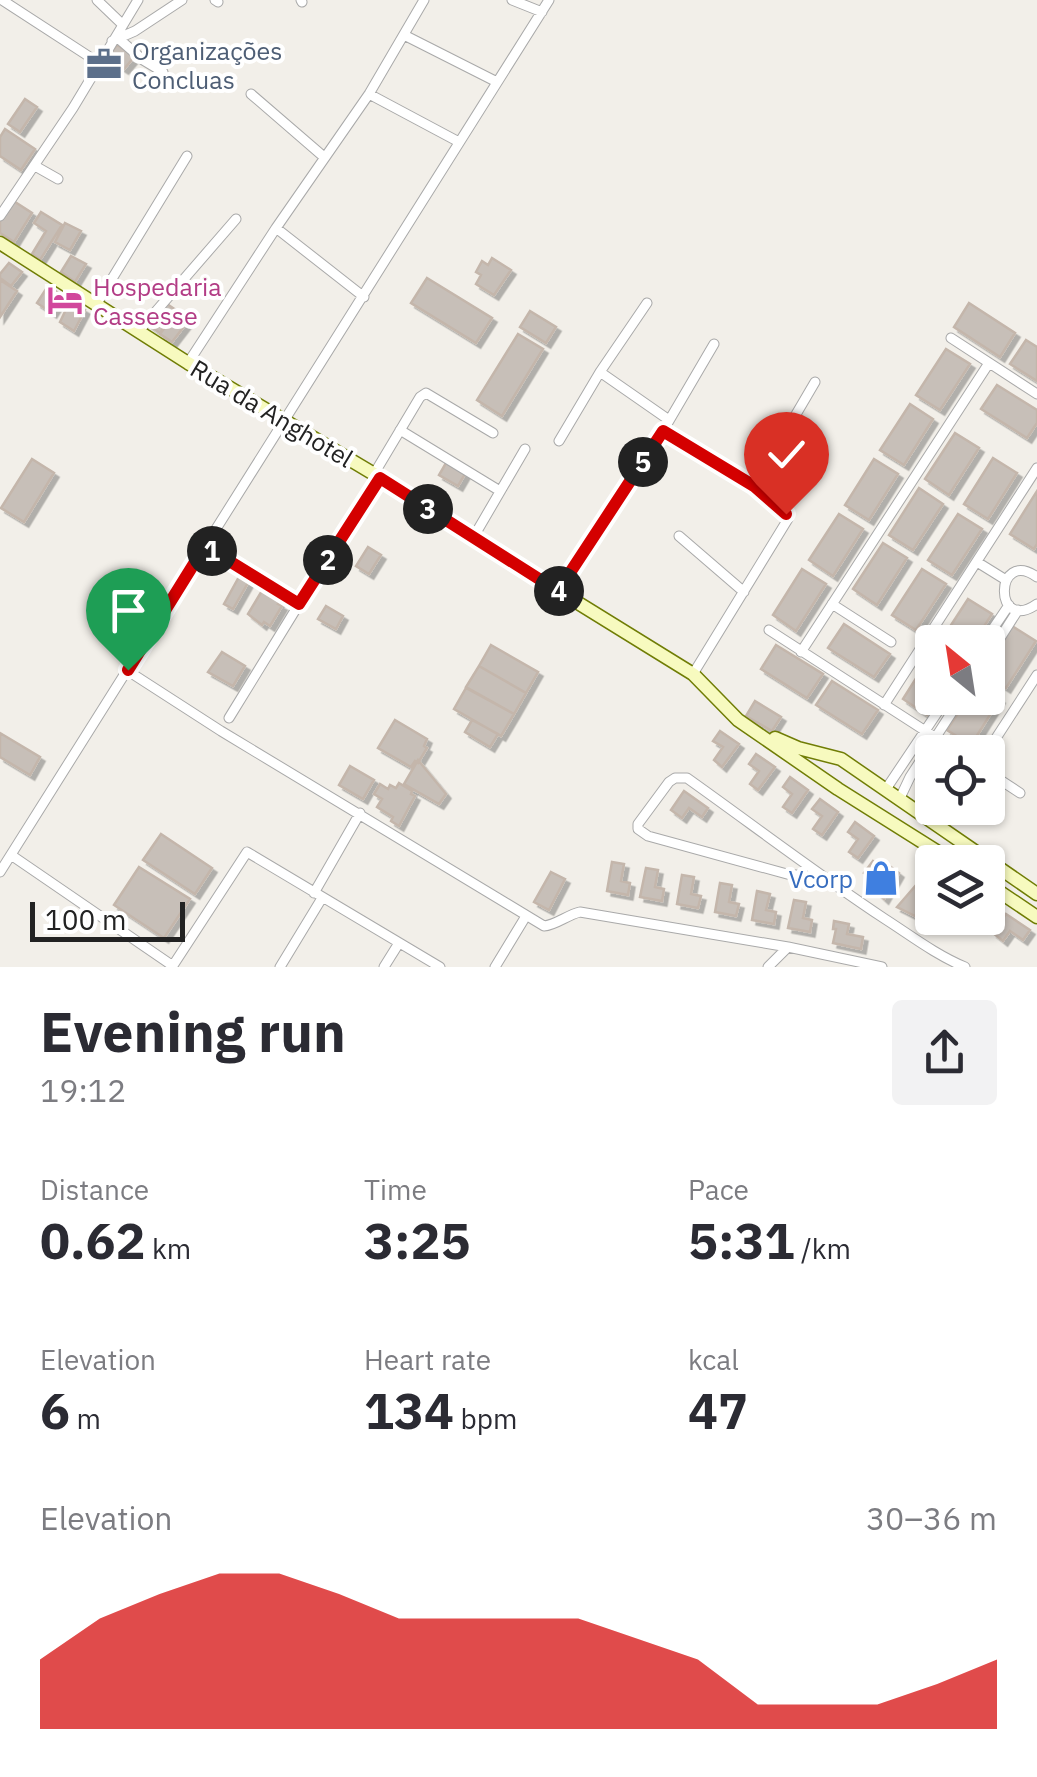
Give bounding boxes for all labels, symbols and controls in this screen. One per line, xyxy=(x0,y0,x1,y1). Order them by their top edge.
place label: Organizações Concluas xyxy=(132,34,283,96)
office icon: Organizações Concluas xyxy=(85,45,123,83)
place label: Hospedaria Cassesse xyxy=(93,270,222,332)
hotel icon: Hospedaria Cassesse xyxy=(46,281,84,319)
street label: Rua da Anghotel xyxy=(185,351,360,475)
pin xyxy=(744,412,829,515)
icon: check xyxy=(759,427,814,482)
pin: 5 xyxy=(618,437,668,487)
text: 5 xyxy=(635,443,651,480)
pin: 3 xyxy=(403,484,453,534)
text: 3 xyxy=(420,490,436,527)
pin: 1 xyxy=(187,526,237,576)
text: 1 xyxy=(204,532,220,569)
pin: 2 xyxy=(303,535,353,585)
text: 2 xyxy=(320,541,336,578)
pin: 4 xyxy=(534,566,584,616)
pin xyxy=(86,568,171,671)
text: 4 xyxy=(551,572,567,609)
icon: arrive xyxy=(101,583,156,638)
north arrow xyxy=(915,625,1005,715)
map controls xyxy=(915,625,1005,935)
button: locate xyxy=(915,735,1005,825)
button: layers xyxy=(915,845,1005,935)
shop icon: Vcorp xyxy=(862,859,900,897)
place label: Vcorp xyxy=(788,862,853,895)
scale bar xyxy=(30,897,185,941)
text: 100 m xyxy=(45,901,126,938)
text: Evening run xyxy=(40,996,346,1067)
button: share xyxy=(892,1000,997,1105)
text: 19:12 xyxy=(40,1069,126,1111)
text: Distance xyxy=(40,1171,149,1208)
text: Time xyxy=(364,1171,427,1208)
text: Pace xyxy=(688,1171,749,1208)
text: 0.62 xyxy=(40,1208,146,1273)
text: 3:25 xyxy=(364,1208,471,1273)
text: 5:31 xyxy=(688,1208,795,1273)
text: km xyxy=(146,1230,191,1267)
text: /km xyxy=(795,1230,851,1267)
text: Elevation xyxy=(40,1341,156,1378)
text: Heart rate xyxy=(364,1341,491,1378)
text: kcal xyxy=(688,1341,739,1378)
text: 6 xyxy=(40,1378,70,1443)
text: 134 xyxy=(364,1378,454,1443)
text: 47 xyxy=(688,1378,748,1443)
text: m xyxy=(70,1400,101,1437)
text: bpm xyxy=(454,1400,518,1437)
text: Elevation xyxy=(40,1497,173,1539)
text: 30–36 m xyxy=(866,1497,997,1539)

